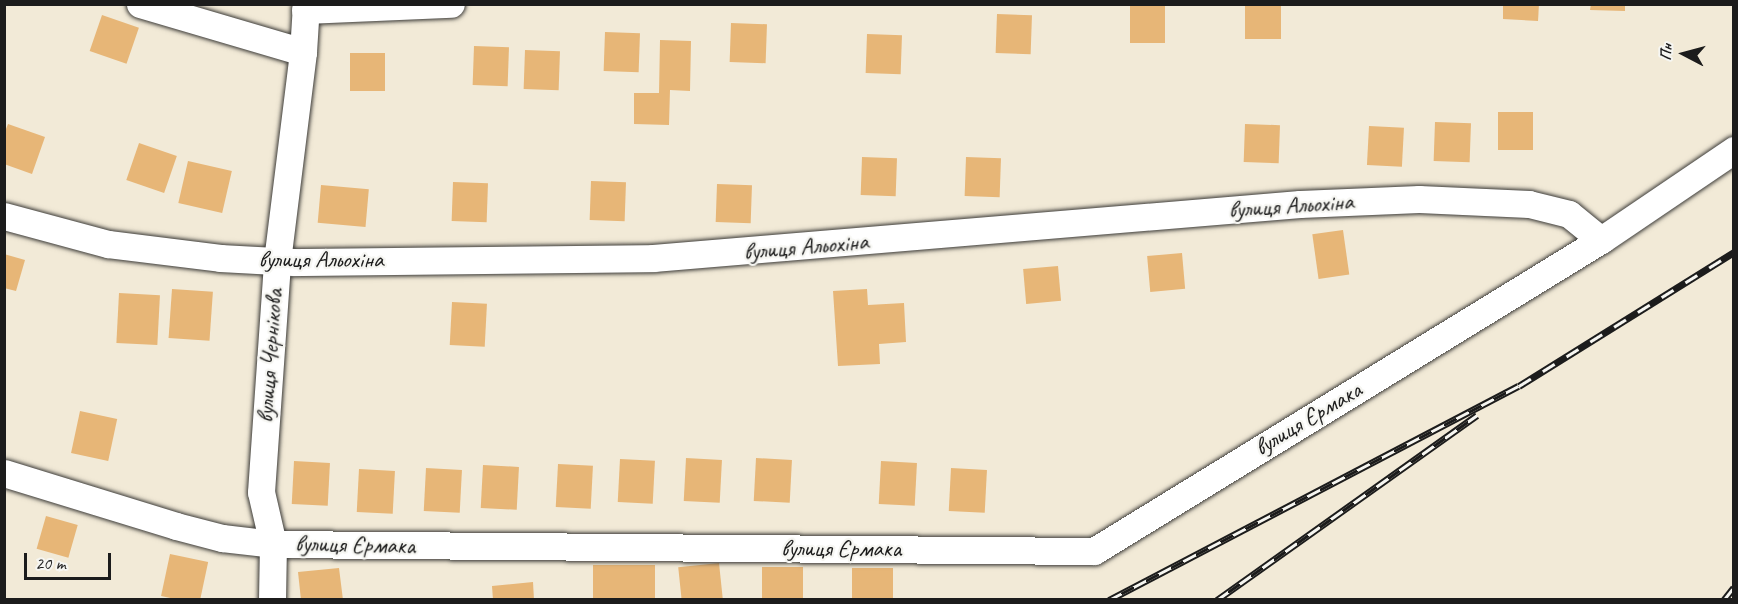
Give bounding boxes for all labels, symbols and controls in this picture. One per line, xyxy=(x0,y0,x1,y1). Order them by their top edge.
north arrow xyxy=(1654,24,1714,84)
text: Пн xyxy=(1655,43,1677,61)
street label: вулиця Альохіна xyxy=(1228,187,1354,225)
street label: вулиця Альохіна xyxy=(742,227,870,267)
street label: вулиця Альохіна xyxy=(258,246,384,274)
street label: вулиця Чернікова xyxy=(251,288,289,424)
street label: вулиця Єрмака xyxy=(1249,376,1367,462)
street label: вулиця Єрмака xyxy=(295,530,415,560)
street label: вулиця Єрмака xyxy=(781,535,901,563)
scale bar xyxy=(27,541,114,579)
text: 20 m xyxy=(35,552,66,574)

